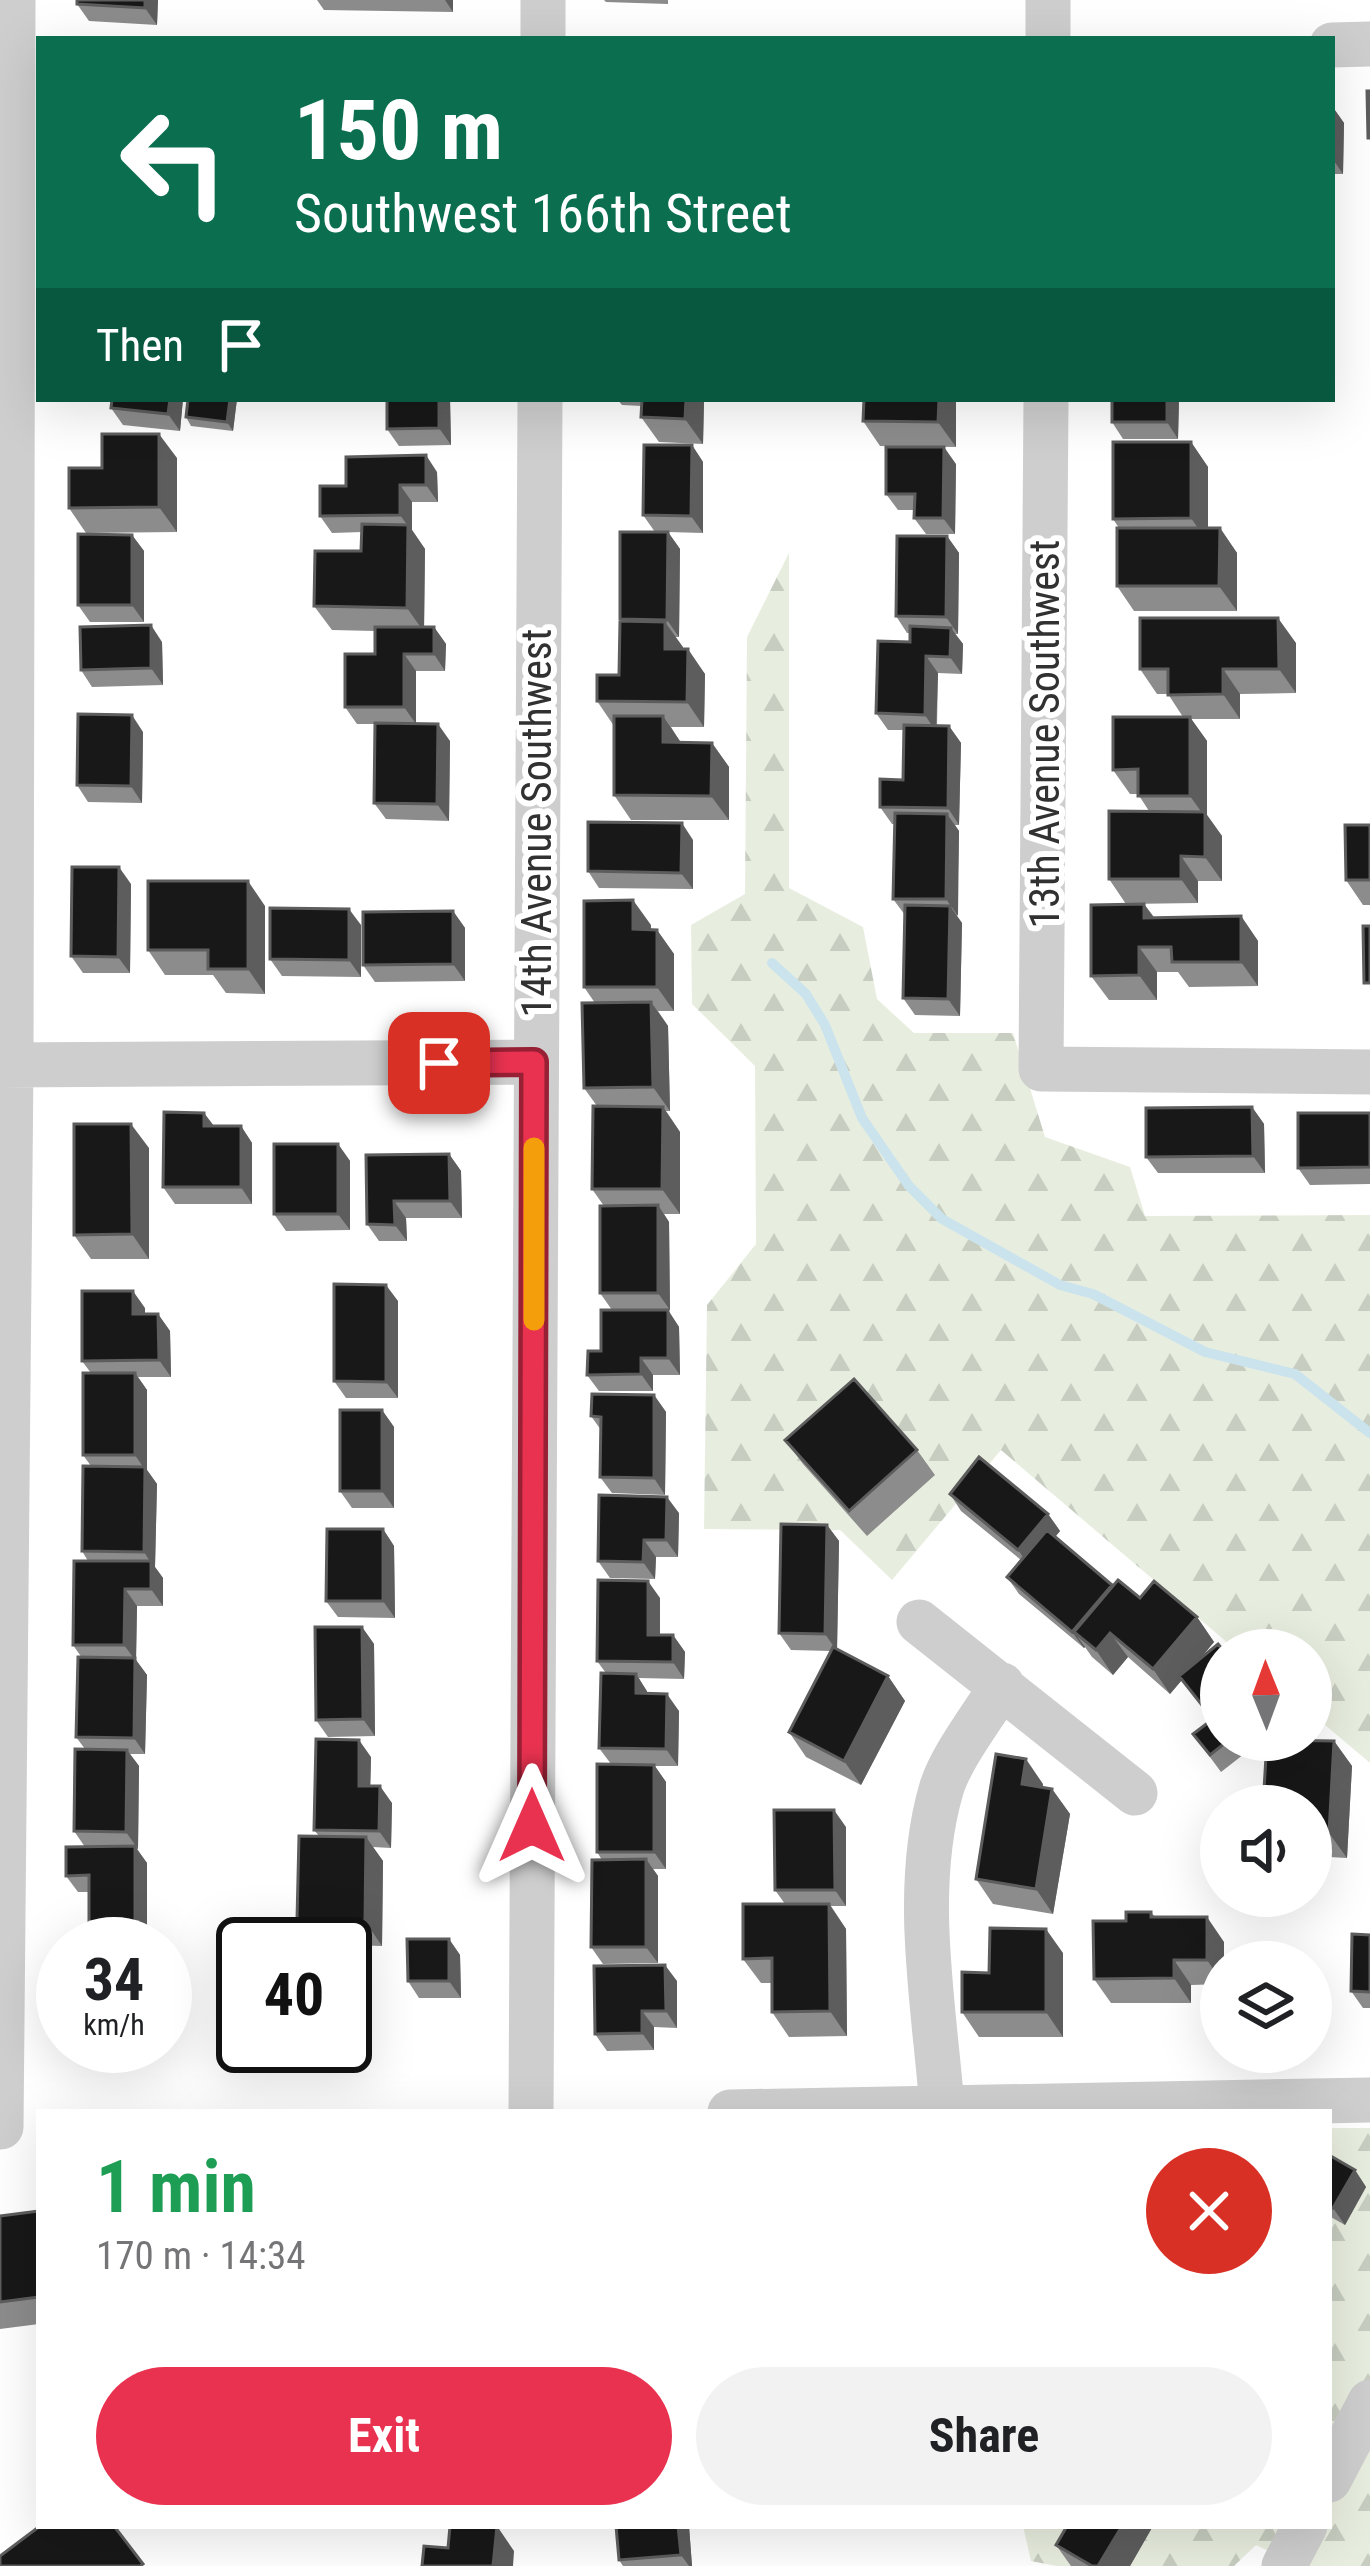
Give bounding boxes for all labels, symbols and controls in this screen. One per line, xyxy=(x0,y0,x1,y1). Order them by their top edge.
text: 150 m xyxy=(294,81,503,180)
icon: left xyxy=(96,84,252,240)
text: Southwest 166th Street xyxy=(294,182,792,245)
icon: arrive xyxy=(208,312,274,378)
text: Then xyxy=(96,319,184,372)
street label: 13th Avenue Southwest xyxy=(1020,540,1069,928)
street label: 14th Avenue Southwest xyxy=(512,629,561,1017)
pin xyxy=(388,1012,490,1114)
icon: arrive xyxy=(406,1030,472,1096)
north arrow xyxy=(1200,1629,1332,1761)
map controls xyxy=(1200,1629,1332,2073)
position arrow xyxy=(469,1763,595,1889)
button: sound xyxy=(1200,1785,1332,1917)
speed limit sign: 40 xyxy=(216,1917,372,2073)
button: layers xyxy=(1200,1941,1332,2073)
text: 34 xyxy=(84,1944,144,2015)
text: km/h xyxy=(83,2007,145,2042)
text: 1 min xyxy=(96,2145,256,2230)
button: close xyxy=(1146,2148,1272,2274)
text: 170 m · 14:34 xyxy=(96,2233,306,2279)
button: Exit xyxy=(96,2367,672,2505)
button: Share xyxy=(696,2367,1272,2505)

